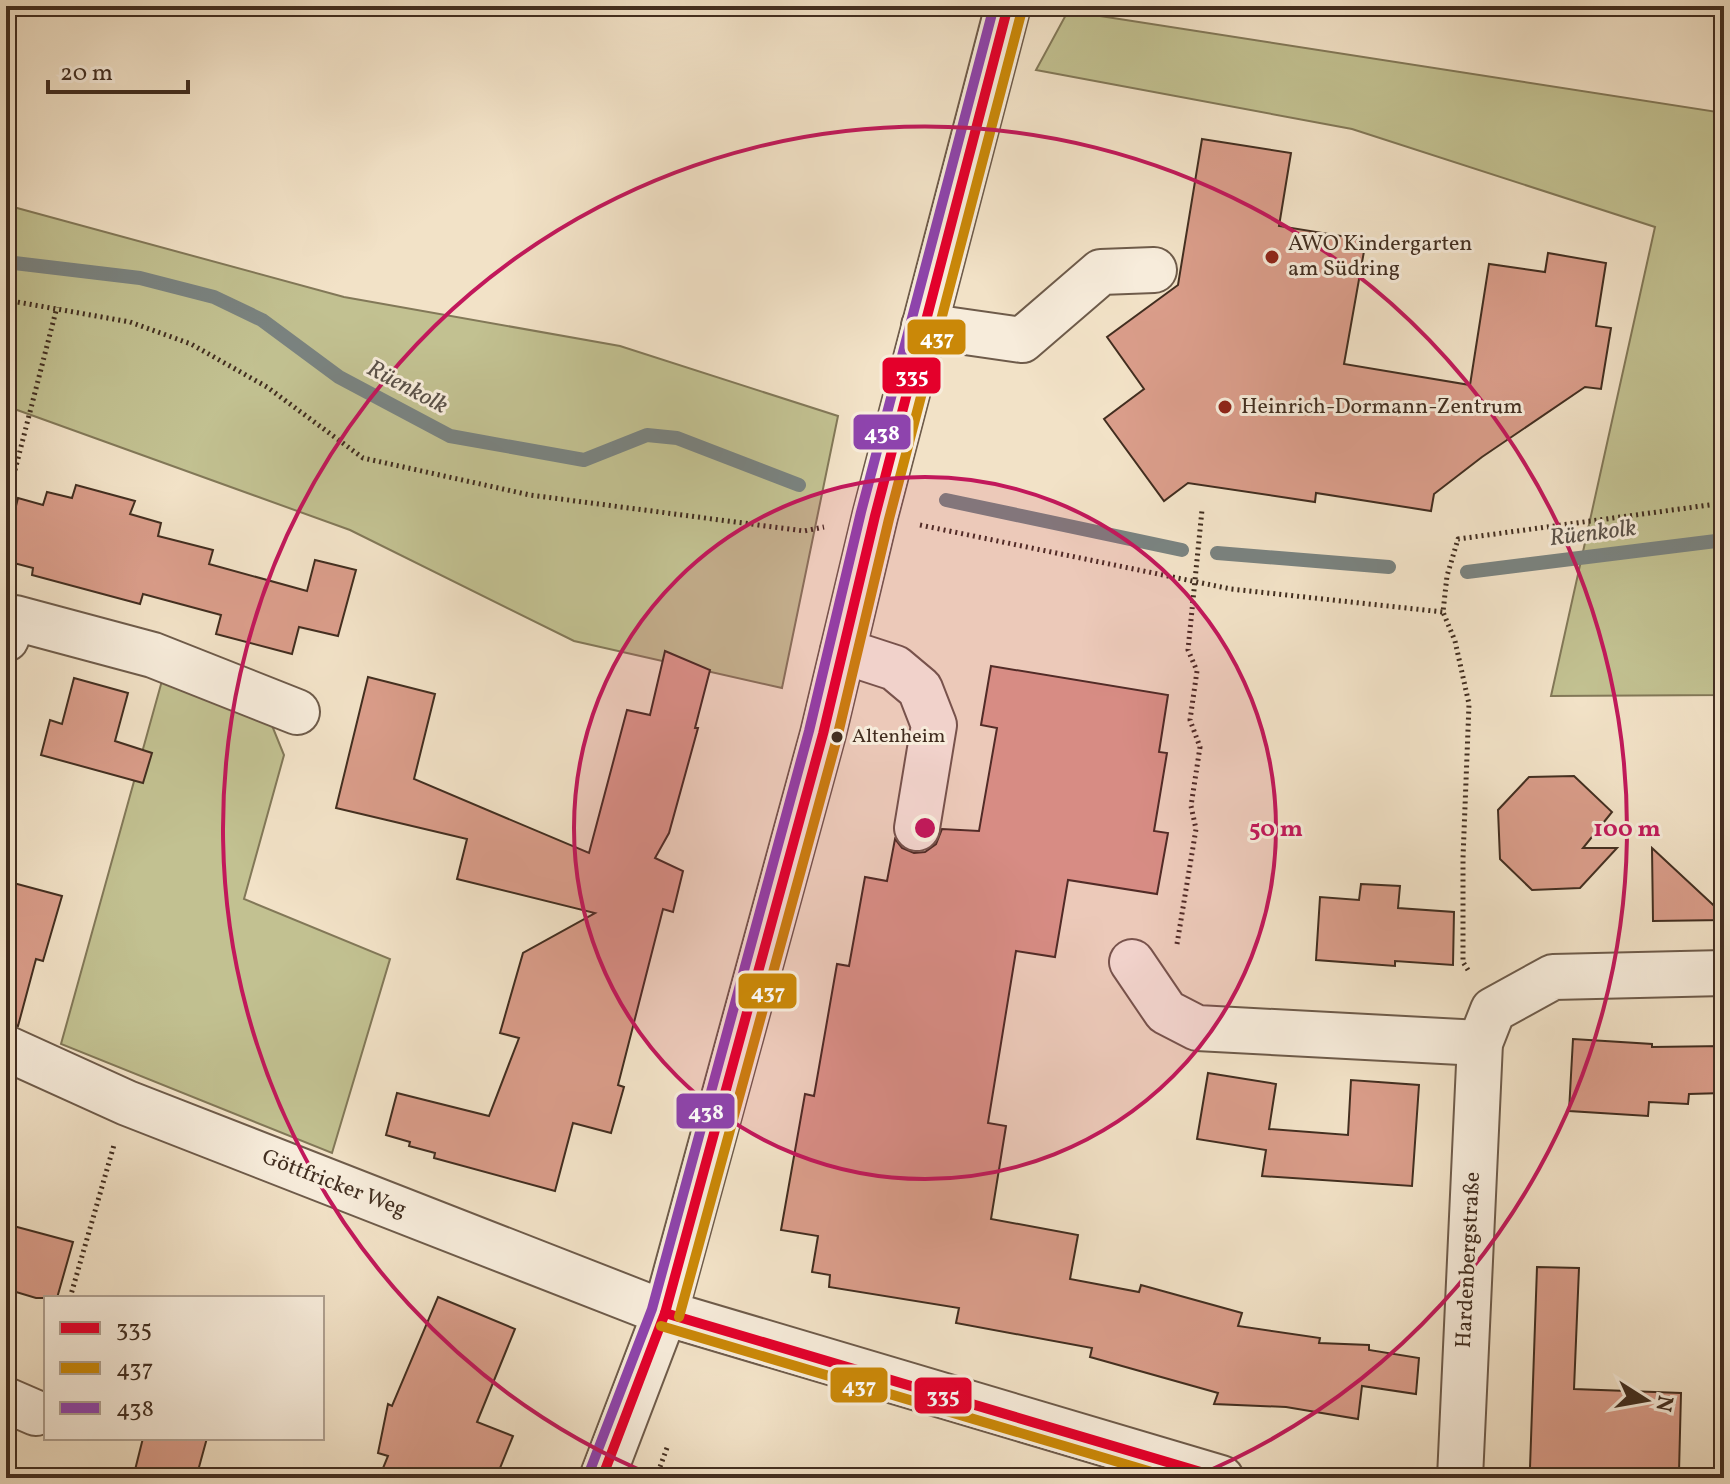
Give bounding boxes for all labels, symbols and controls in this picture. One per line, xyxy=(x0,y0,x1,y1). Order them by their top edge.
scale bar xyxy=(48,44,188,94)
text: 20 m xyxy=(60,57,113,91)
place label: AWO Kindergarten am Südring xyxy=(1288,229,1473,285)
marker: AWO Kindergarten am Südring xyxy=(1263,248,1281,266)
line badge: 437 xyxy=(906,318,967,356)
text: 437 xyxy=(920,324,954,355)
water label: Rüenkolk xyxy=(360,352,454,424)
line badge: 335 xyxy=(881,356,942,395)
text: 335 xyxy=(896,362,928,393)
place label: Heinrich-Dormann-Zentrum xyxy=(1241,392,1523,423)
marker: Heinrich-Dormann-Zentrum xyxy=(1216,398,1234,416)
line badge: 438 xyxy=(852,413,912,451)
text: 438 xyxy=(864,419,900,450)
water label: Rüenkolk xyxy=(1548,512,1638,556)
place label: Altenheim xyxy=(852,723,945,751)
marker: Altenheim xyxy=(829,729,845,745)
text: 50 m xyxy=(1249,813,1303,847)
text: 100 m xyxy=(1593,813,1661,847)
centre of rings xyxy=(911,814,939,842)
line badge: 437 xyxy=(737,972,798,1010)
text: 437 xyxy=(751,978,785,1009)
line badge: 438 xyxy=(675,1092,736,1130)
text: 438 xyxy=(688,1098,724,1129)
street label: Göttfricker Weg xyxy=(257,1142,411,1226)
street label: Hardenbergstraße xyxy=(1449,1171,1489,1349)
legend xyxy=(44,1296,324,1440)
text: 335 xyxy=(116,1313,152,1347)
text: 437 xyxy=(116,1353,153,1387)
north arrow xyxy=(1606,1360,1686,1440)
line badge: 437 xyxy=(829,1366,889,1404)
text: 437 xyxy=(842,1372,876,1403)
line badge: 335 xyxy=(913,1376,973,1415)
text: 335 xyxy=(927,1382,959,1413)
text: 438 xyxy=(116,1393,154,1427)
text: N xyxy=(1646,1393,1680,1414)

